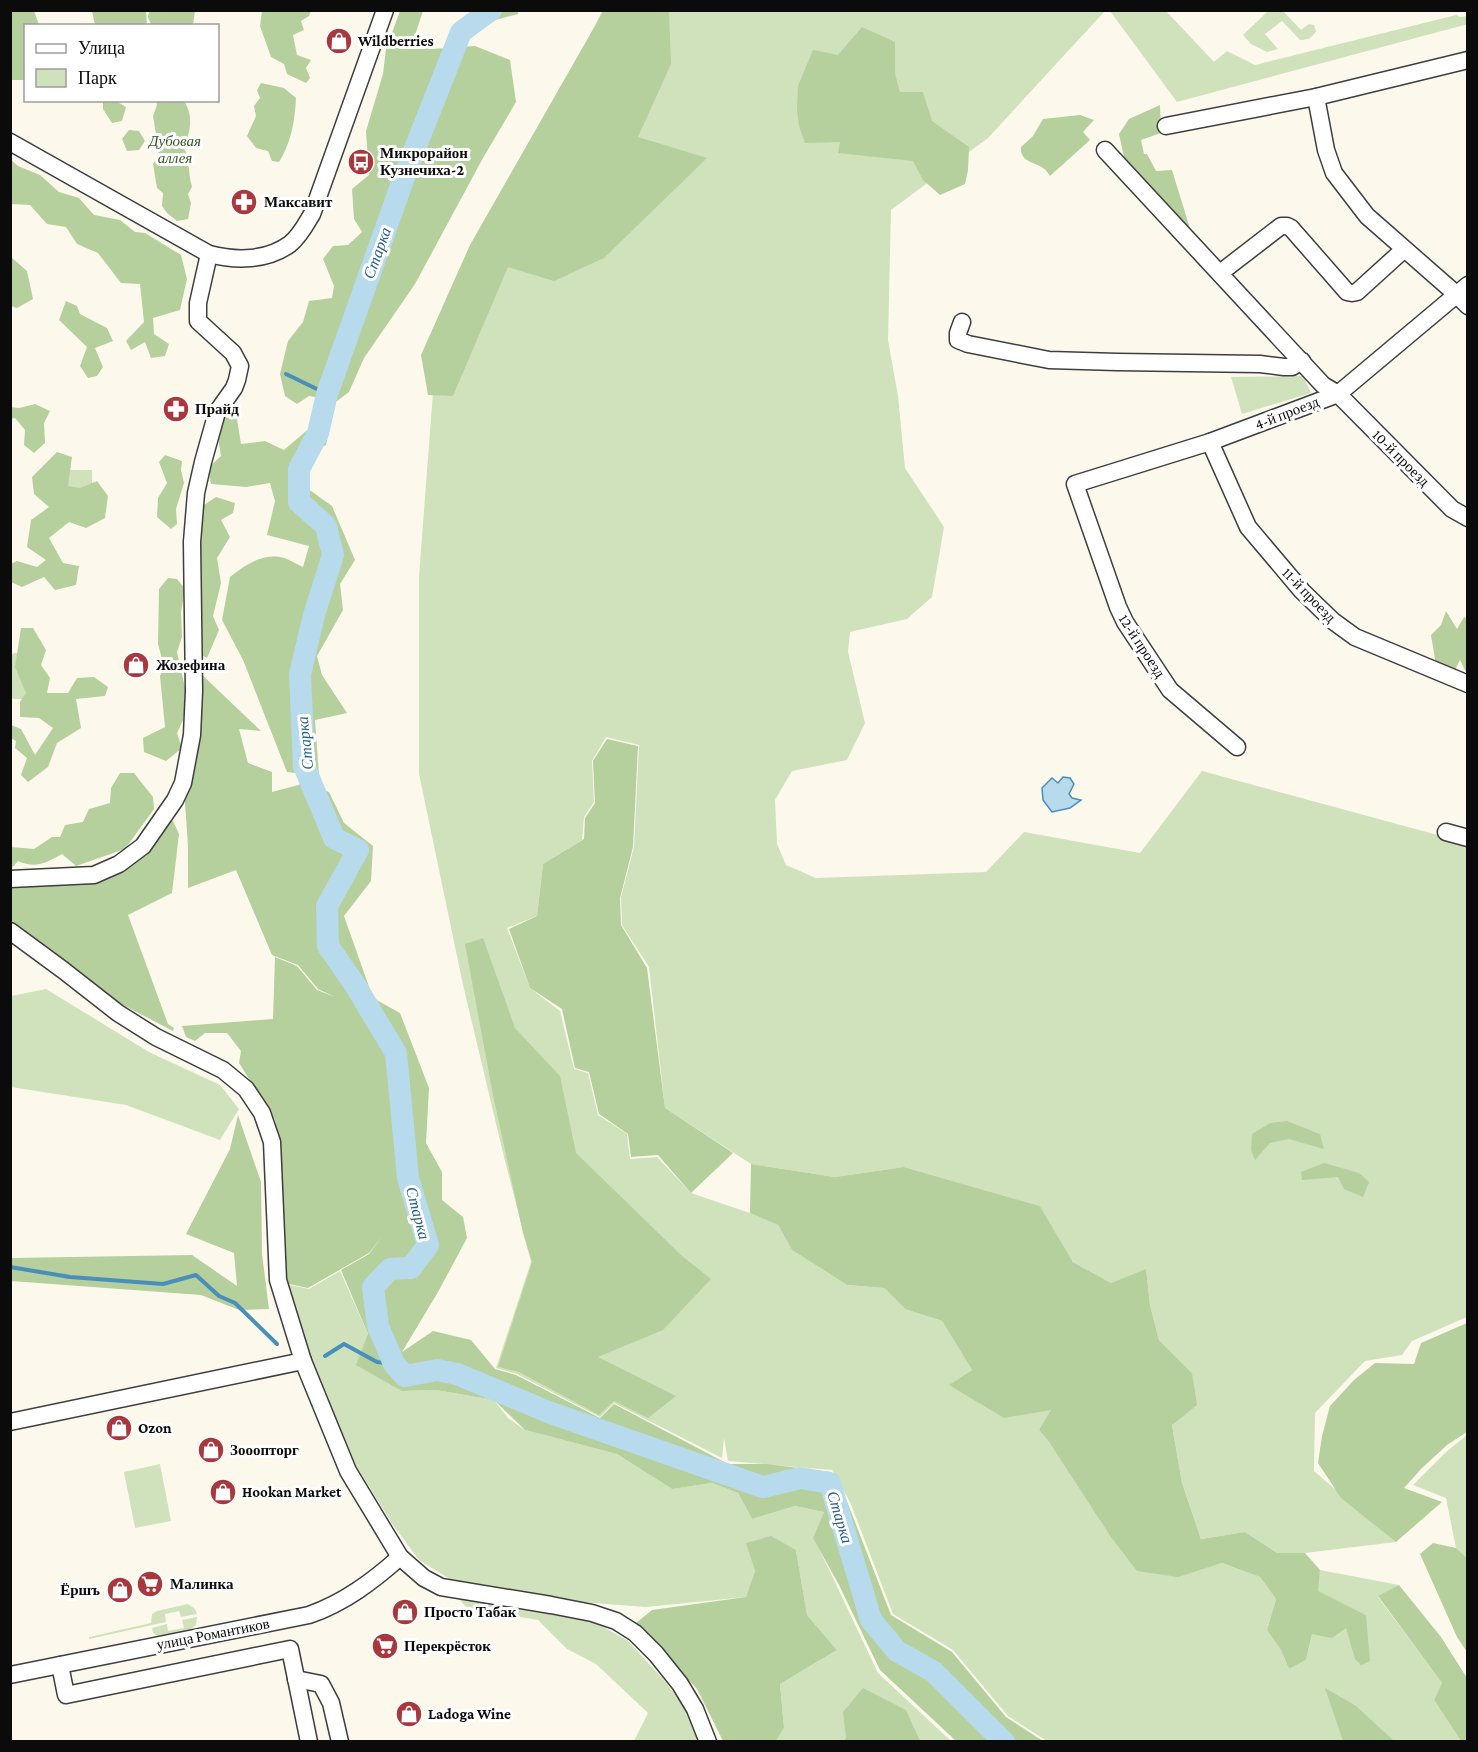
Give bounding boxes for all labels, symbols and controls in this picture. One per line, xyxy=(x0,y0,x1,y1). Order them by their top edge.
legend xyxy=(24,24,219,102)
shop icon: Wildberries xyxy=(324,26,354,56)
place label: Wildberries xyxy=(357,33,434,49)
text: Улица xyxy=(78,38,125,58)
text: Парк xyxy=(78,68,117,88)
park label: Дубовая аллея xyxy=(147,133,201,166)
place label: Микрорайон Кузнечиха-2 xyxy=(380,145,468,178)
bus stop icon: Микрорайон Кузнечиха-2 xyxy=(346,147,376,177)
pharmacy icon: Максавит xyxy=(229,187,259,217)
place label: Максавит xyxy=(264,194,333,210)
water label: Старка xyxy=(360,225,395,281)
street label: 4-й проезд xyxy=(1253,393,1322,433)
pharmacy icon: Прайд xyxy=(161,394,191,424)
place label: Прайд xyxy=(195,401,239,417)
street label: 10-й проезд xyxy=(1369,426,1433,490)
street label: 11-й проезд xyxy=(1279,564,1339,626)
street label: 12-й проезд xyxy=(1116,612,1168,681)
shop icon: Жозефина xyxy=(121,650,151,680)
place label: Жозефина xyxy=(156,657,226,673)
water label: Старка xyxy=(294,715,317,771)
water label: Старка xyxy=(402,1185,433,1241)
shop icon: Ozon xyxy=(104,1413,134,1443)
place label: Ozon xyxy=(138,1420,172,1436)
shop icon: Зооопторг xyxy=(196,1435,226,1465)
place label: Зооопторг xyxy=(230,1442,299,1458)
shop icon: Hookan Market xyxy=(208,1477,238,1507)
place label: Hookan Market xyxy=(242,1484,342,1500)
water label: Старка xyxy=(823,1489,856,1545)
supermarket icon: Малинка xyxy=(135,1569,165,1599)
shop icon: Ёршъ xyxy=(105,1575,135,1605)
place label: Малинка xyxy=(170,1576,234,1592)
place label: Ёршъ xyxy=(60,1582,100,1598)
shop icon: Просто Табак xyxy=(390,1597,420,1627)
place label: Просто Табак xyxy=(424,1604,517,1620)
street label: улица Романтиков xyxy=(155,1615,271,1653)
supermarket icon: Перекрёсток xyxy=(370,1631,400,1661)
place label: Перекрёсток xyxy=(404,1638,491,1654)
shop icon: Ladoga Wine xyxy=(394,1699,424,1729)
place label: Ladoga Wine xyxy=(428,1706,511,1722)

